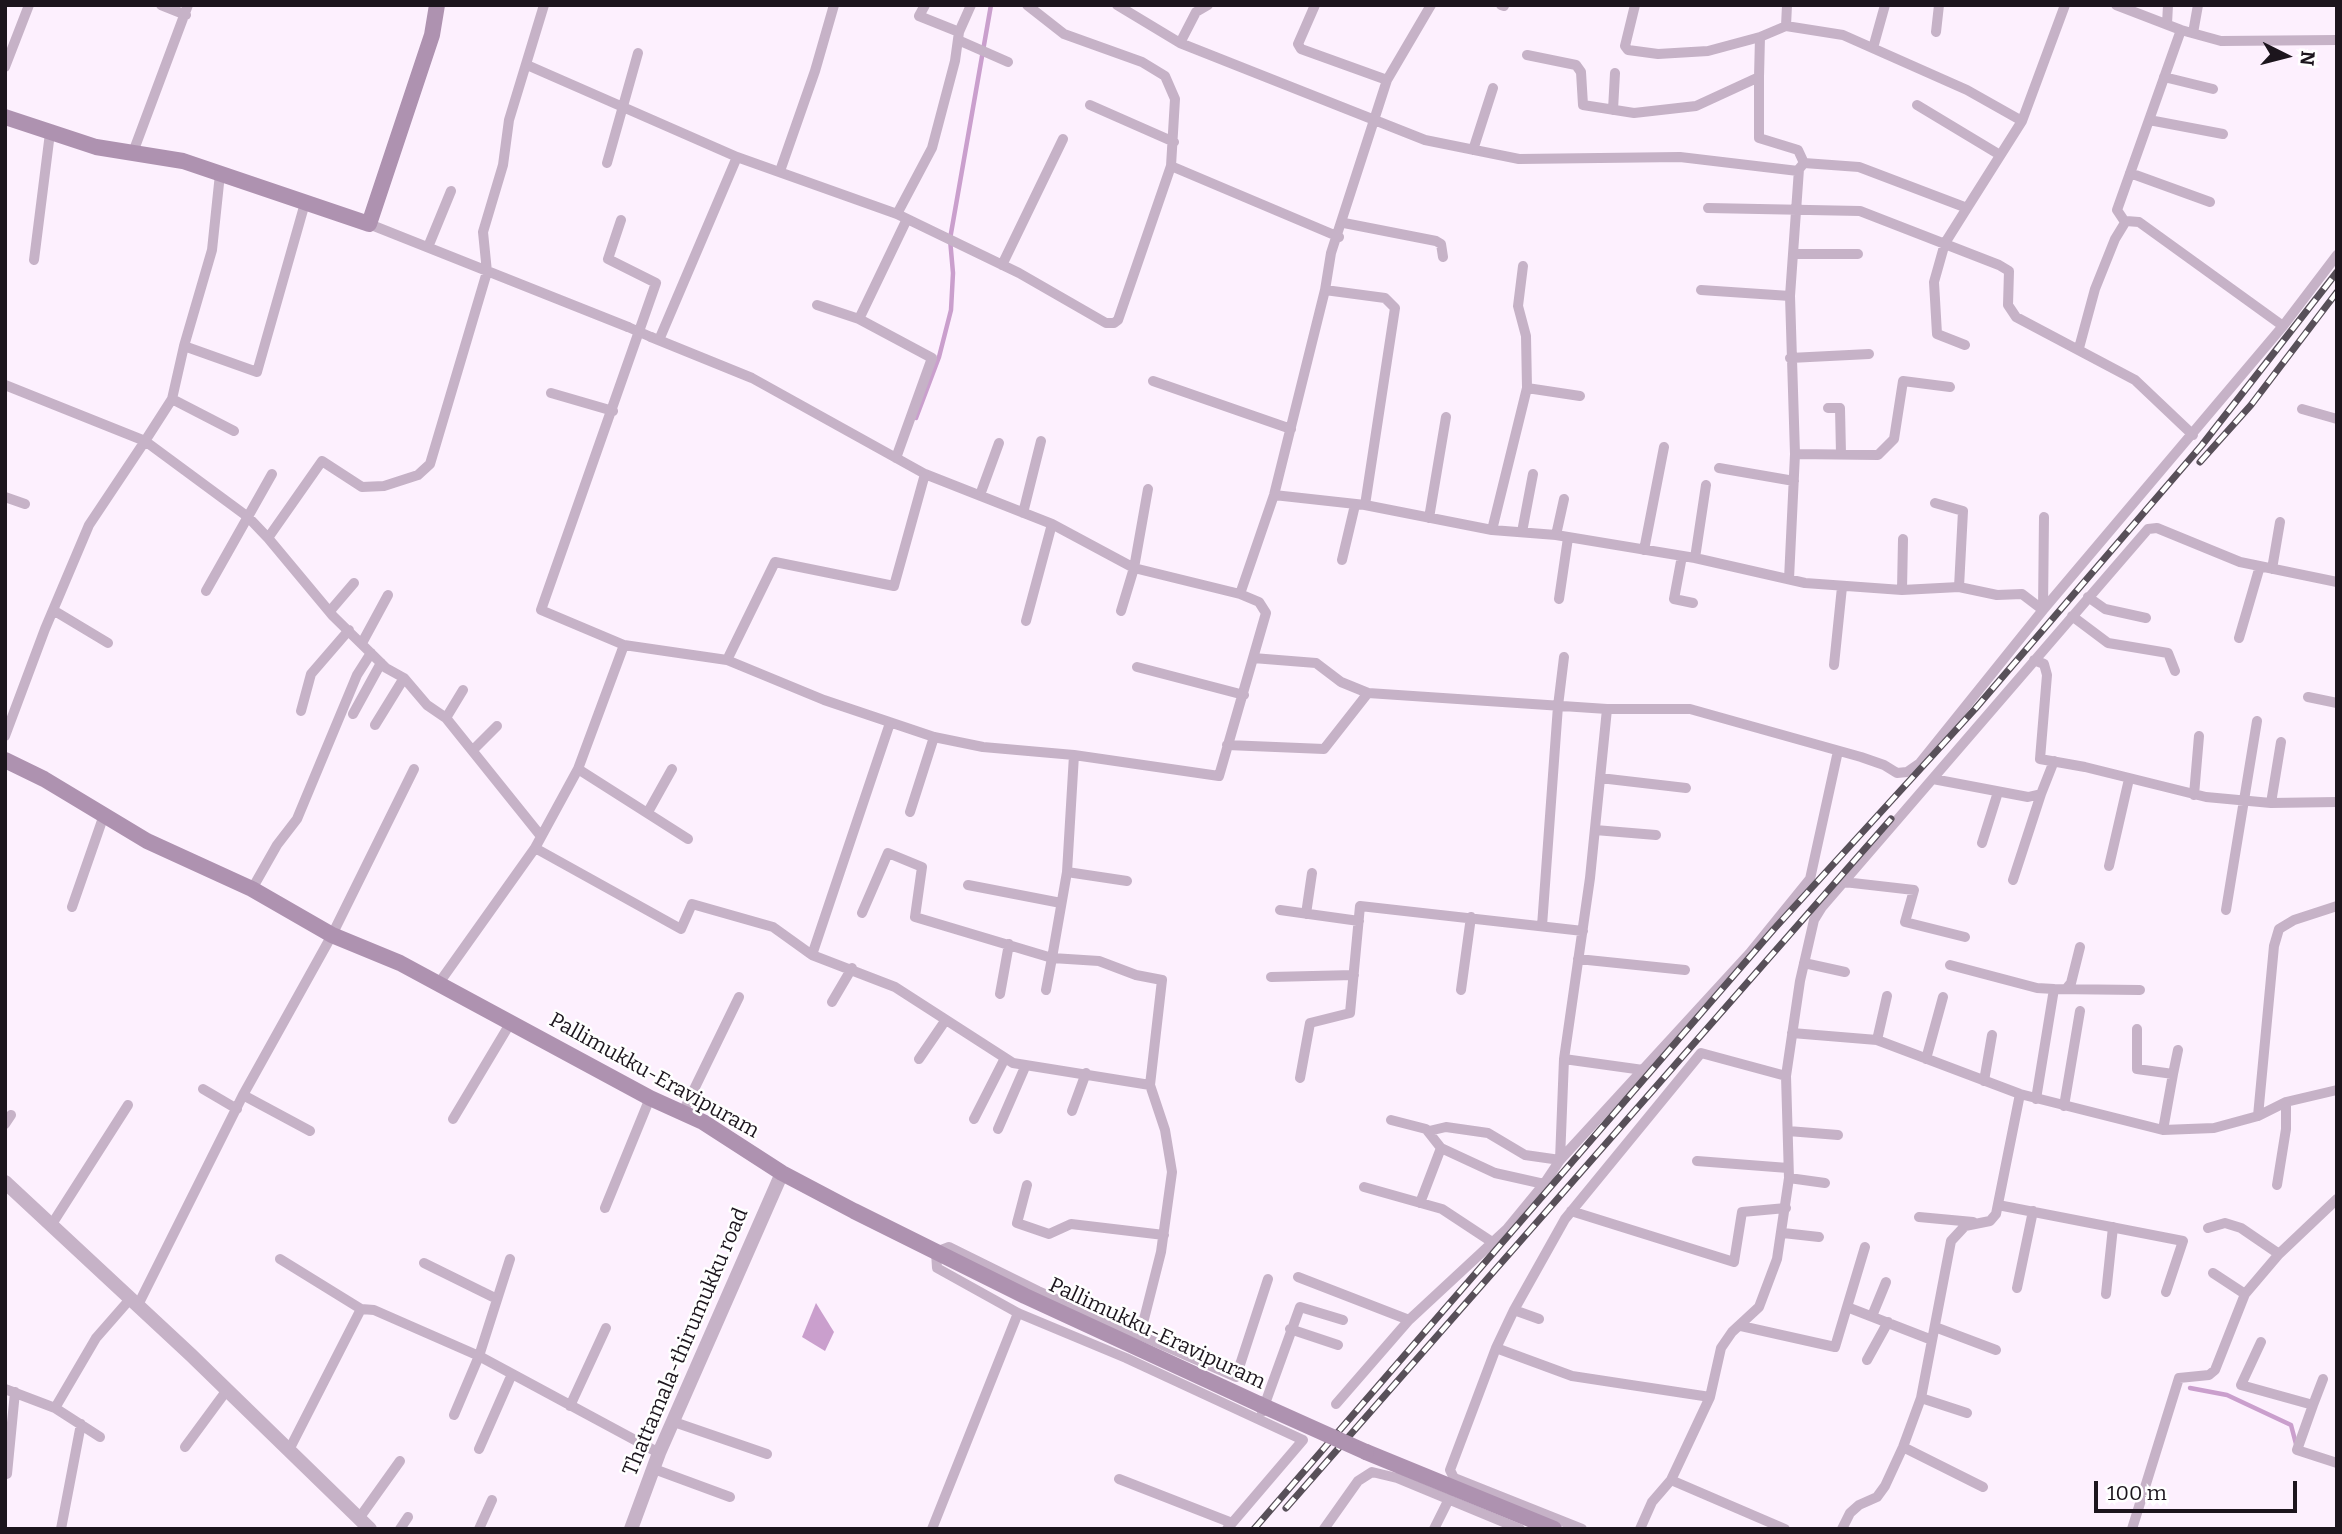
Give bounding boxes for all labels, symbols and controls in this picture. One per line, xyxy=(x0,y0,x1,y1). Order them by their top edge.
north arrow xyxy=(2251,21,2321,91)
text: N xyxy=(2295,50,2320,67)
street label: Pallimukku-Eravipuram xyxy=(545,1008,763,1144)
street label: Thattamala-thirumukku road xyxy=(618,1204,754,1480)
street label: Pallimukku-Eravipuram xyxy=(1045,1273,1269,1395)
scale bar xyxy=(2097,1468,2300,1512)
text: 100 m xyxy=(2107,1480,2167,1506)

